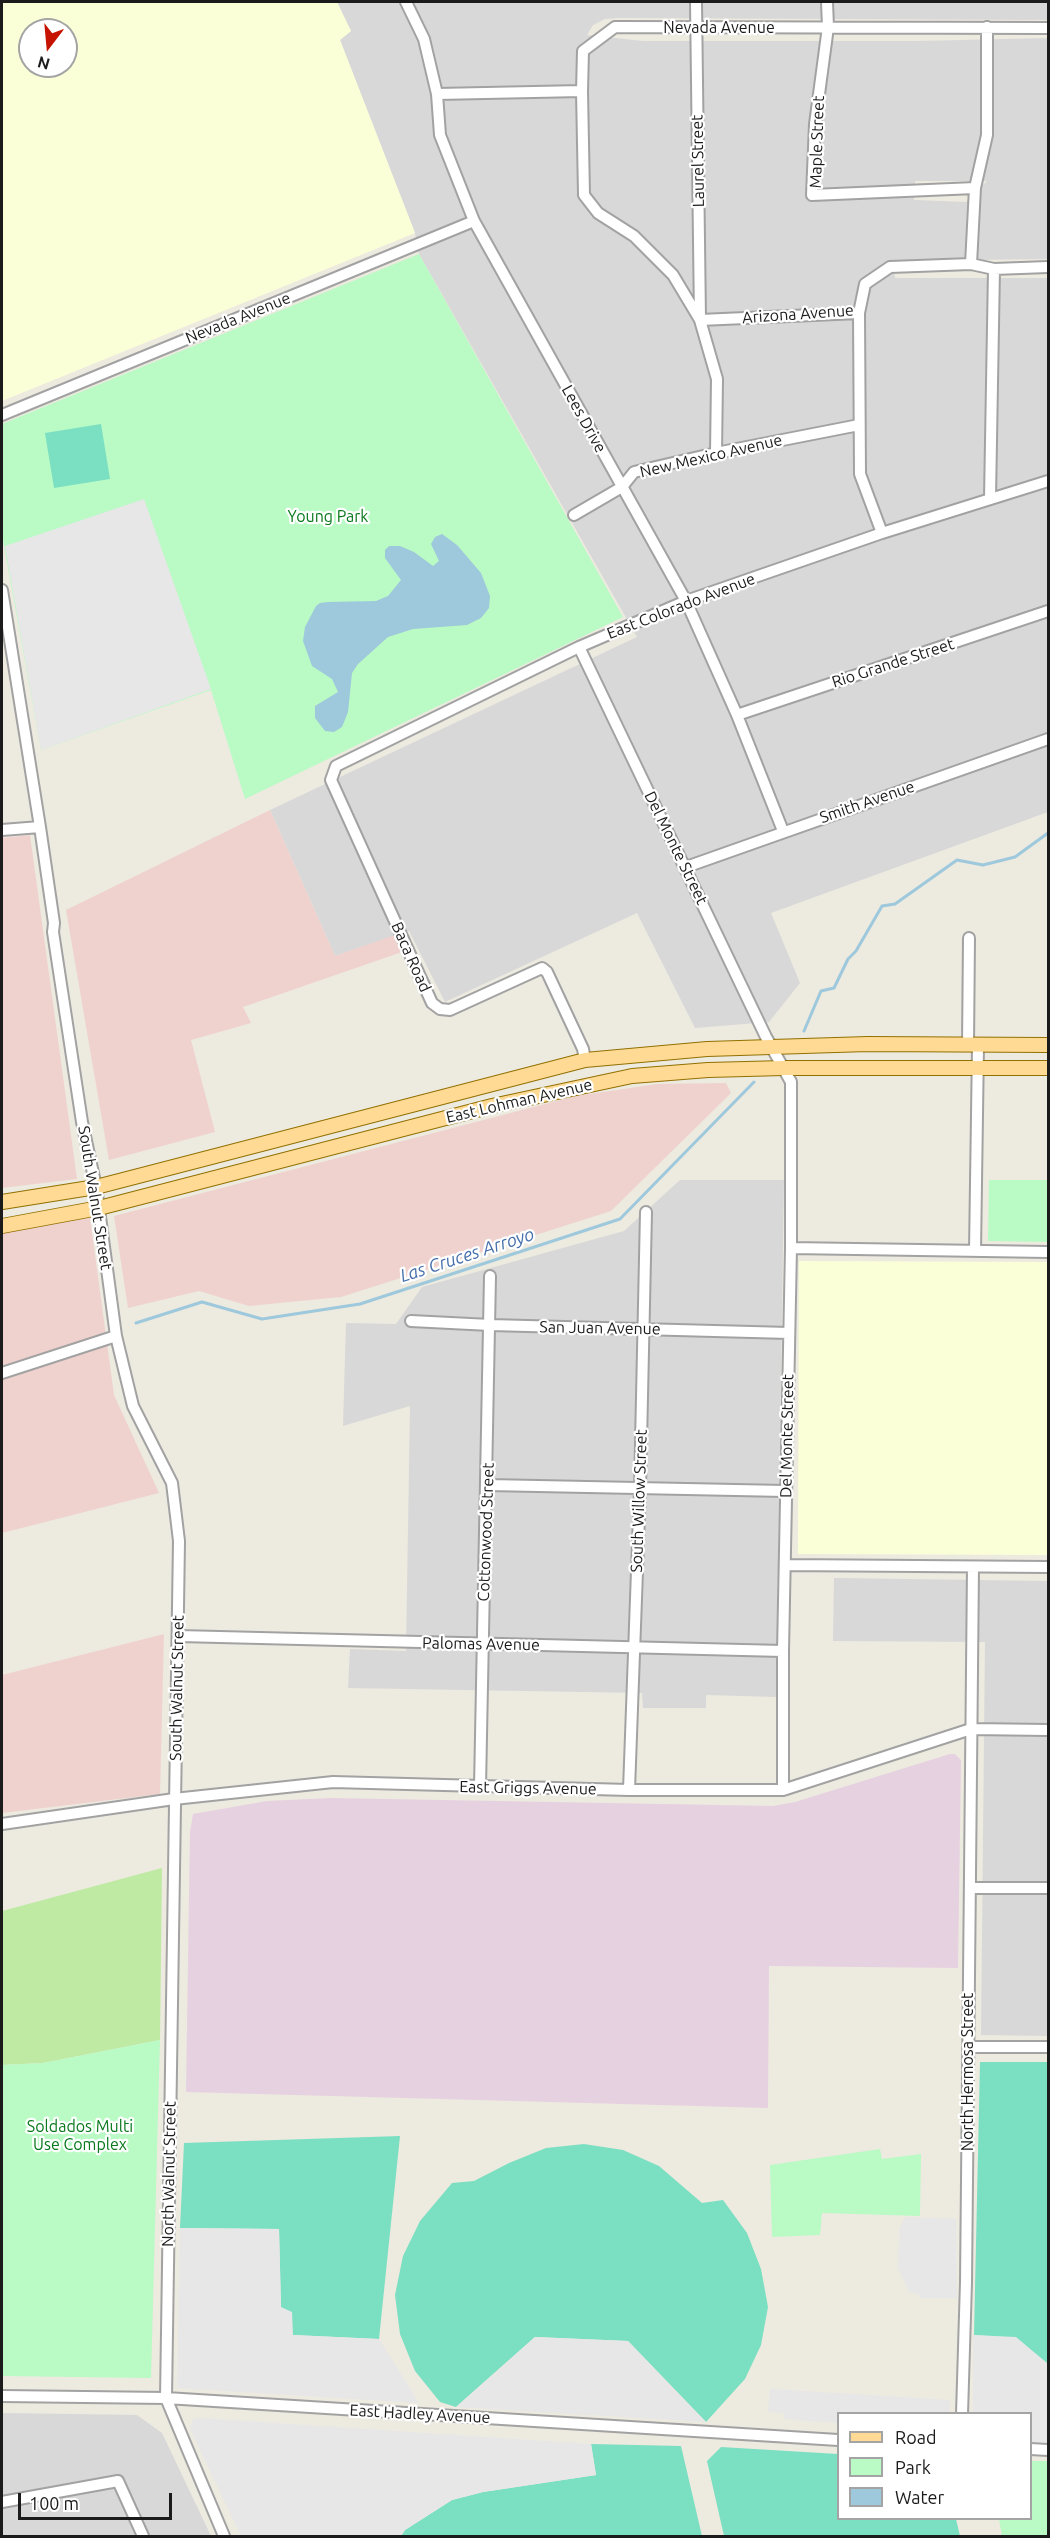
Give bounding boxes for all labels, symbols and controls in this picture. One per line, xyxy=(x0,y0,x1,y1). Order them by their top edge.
north arrow xyxy=(18,18,78,78)
street label: Nevada Avenue xyxy=(663,18,775,38)
text: N xyxy=(35,53,52,74)
street label: Maple Street xyxy=(806,95,828,189)
street label: Laurel Street xyxy=(688,114,708,208)
street label: Nevada Avenue xyxy=(183,288,293,348)
street label: Arizona Avenue xyxy=(742,301,854,327)
street label: Lees Drive xyxy=(558,382,610,456)
street label: New Mexico Avenue xyxy=(638,430,784,482)
park label: Young Park xyxy=(288,507,368,527)
street label: East Colorado Avenue xyxy=(604,569,758,643)
street label: Rio Grande Street xyxy=(829,634,957,692)
street label: Smith Avenue xyxy=(817,777,917,827)
street label: Del Monte Street xyxy=(640,788,712,908)
street label: Baca Road xyxy=(387,919,435,995)
street label: East Lohman Avenue xyxy=(444,1075,594,1127)
street label: South Walnut Street xyxy=(74,1125,116,1271)
water label: Las Cruces Arroyo xyxy=(397,1223,537,1287)
street label: San Juan Avenue xyxy=(539,1317,661,1339)
street label: Del Monte Street xyxy=(776,1374,798,1498)
street label: South Willow Street xyxy=(627,1429,651,1573)
street label: Cottonwood Street xyxy=(474,1462,498,1602)
street label: South Walnut Street xyxy=(166,1615,188,1761)
street label: Palomas Avenue xyxy=(422,1633,540,1655)
street label: East Griggs Avenue xyxy=(459,1777,597,1799)
street label: North Hermosa Street xyxy=(958,1993,978,2151)
street label: North Walnut Street xyxy=(158,2101,180,2247)
park label: Soldados Multi Use Complex xyxy=(27,2117,133,2155)
street label: East Hadley Avenue xyxy=(349,2401,491,2427)
legend xyxy=(837,2412,1032,2520)
text: Road xyxy=(895,2427,937,2447)
text: Park xyxy=(895,2457,931,2477)
scale bar xyxy=(21,2481,176,2519)
text: Water xyxy=(895,2487,944,2507)
text: 100 m xyxy=(29,2493,79,2513)

